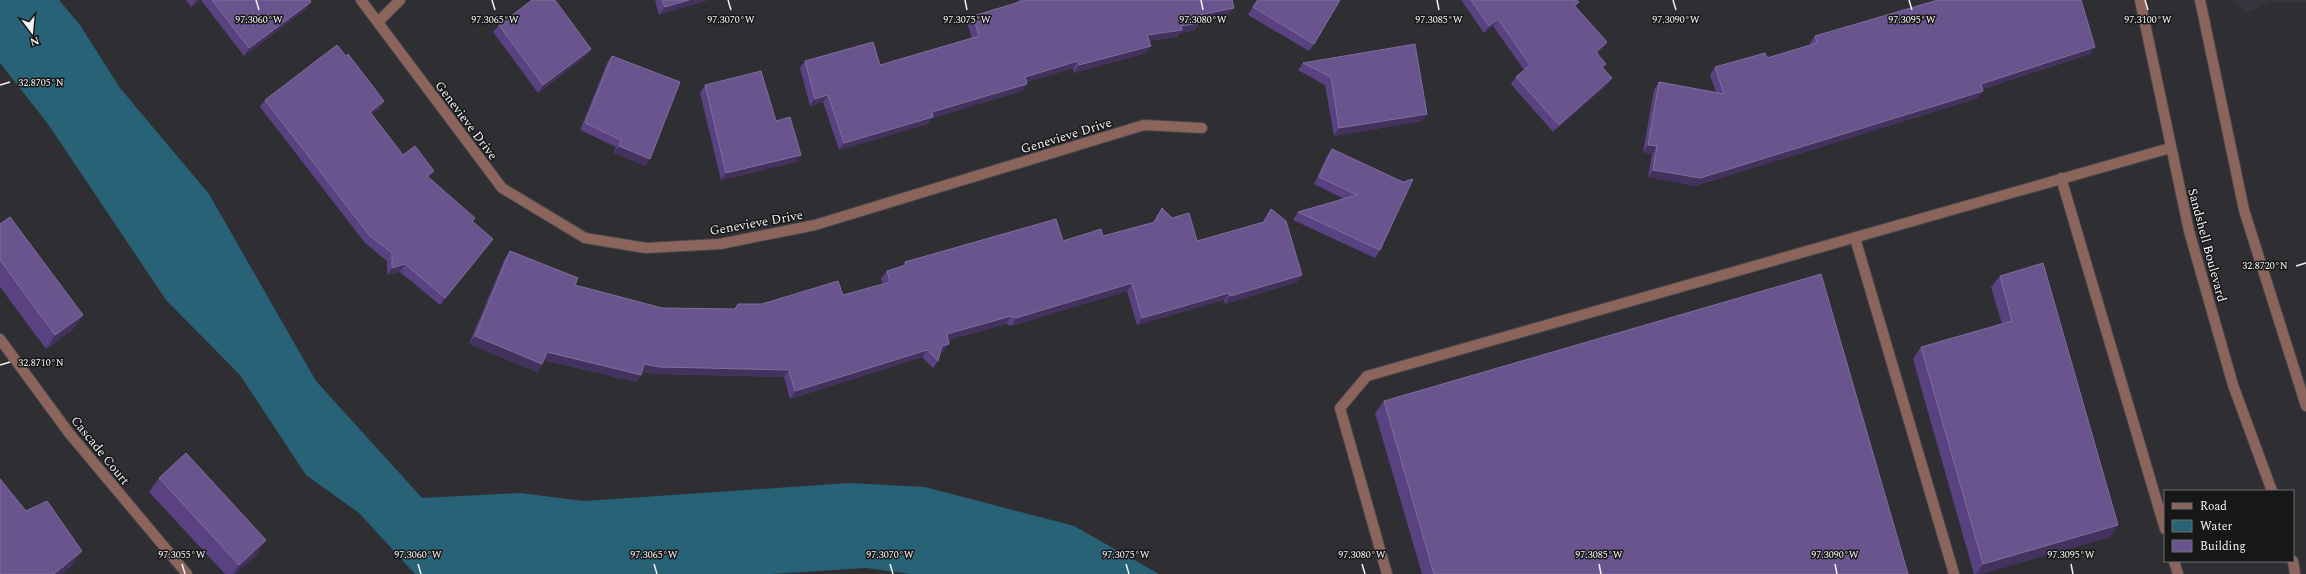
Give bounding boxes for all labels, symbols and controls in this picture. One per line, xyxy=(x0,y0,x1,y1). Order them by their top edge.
north arrow xyxy=(12,12,52,52)
text: 97.3060°W xyxy=(235,12,283,28)
text: 97.3065°W xyxy=(471,12,519,28)
text: 97.3070°W xyxy=(707,12,755,28)
text: 97.3075°W xyxy=(943,12,991,28)
text: 97.3080°W xyxy=(1179,12,1227,28)
text: 97.3085°W xyxy=(1415,12,1463,28)
text: 97.3090°W xyxy=(1652,12,1700,28)
text: 97.3095°W xyxy=(1888,12,1936,28)
text: 97.3100°W xyxy=(2124,12,2172,28)
text: N xyxy=(28,32,41,51)
text: 32.8705°N xyxy=(18,75,64,91)
street label: Genevieve Drive xyxy=(430,77,503,164)
street label: Genevieve Drive xyxy=(1018,113,1114,159)
street label: Sandshell Boulevard xyxy=(2182,186,2232,304)
street label: Genevieve Drive xyxy=(708,205,804,241)
text: 32.8720°N xyxy=(2242,258,2288,274)
text: 32.8710°N xyxy=(18,355,64,371)
street label: Cascade Court xyxy=(66,412,135,490)
legend xyxy=(2164,490,2294,562)
text: Road xyxy=(2200,497,2227,516)
text: Water xyxy=(2200,517,2232,536)
text: Building xyxy=(2200,537,2246,556)
text: 97.3055°W xyxy=(158,547,206,563)
text: 97.3060°W xyxy=(394,547,442,563)
text: 97.3065°W xyxy=(630,547,678,563)
text: 97.3070°W xyxy=(866,547,914,563)
text: 97.3075°W xyxy=(1102,547,1150,563)
text: 97.3080°W xyxy=(1338,547,1386,563)
text: 97.3085°W xyxy=(1575,547,1623,563)
text: 97.3090°W xyxy=(1811,547,1859,563)
text: 97.3095°W xyxy=(2047,547,2095,563)

